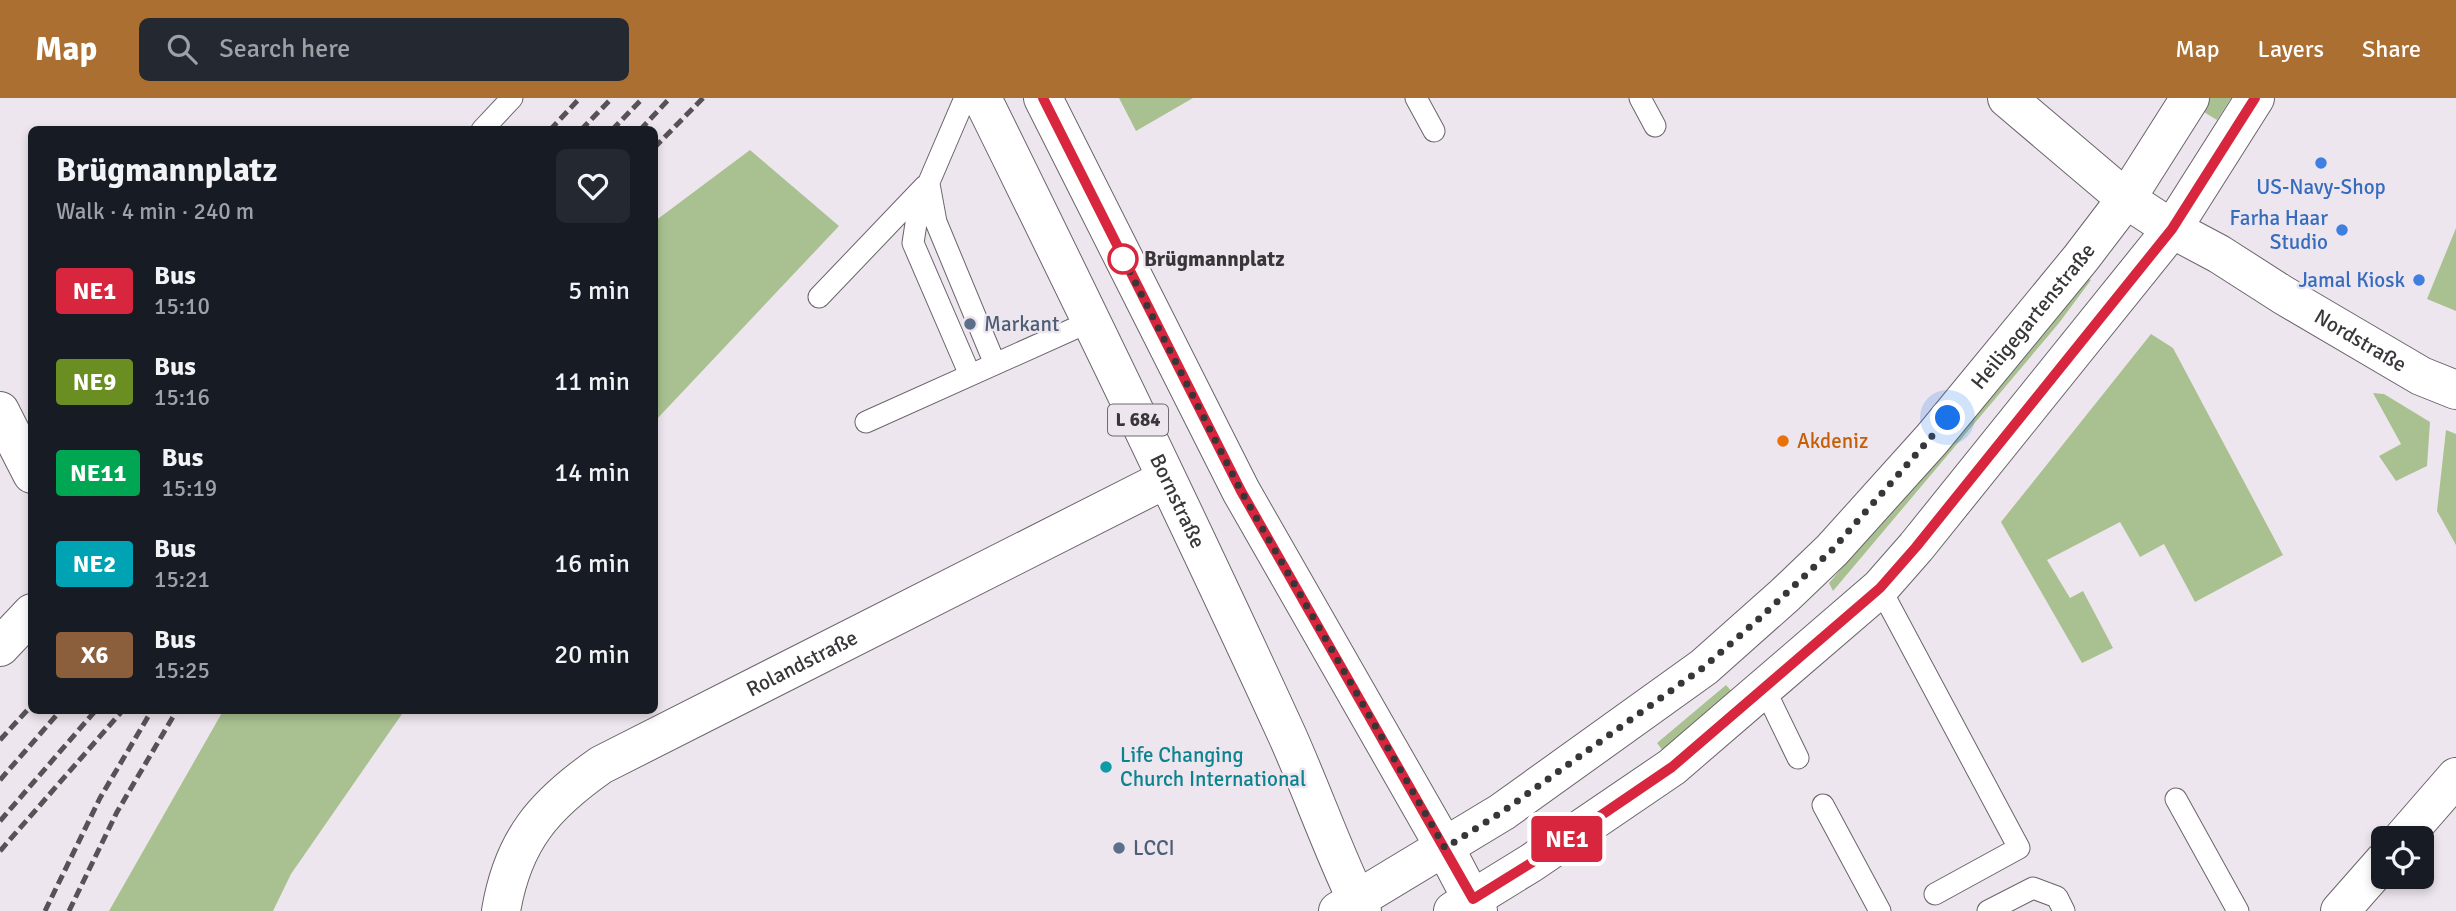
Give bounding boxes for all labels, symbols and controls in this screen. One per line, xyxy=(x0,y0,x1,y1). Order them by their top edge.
search box xyxy=(139,18,629,81)
text: Map xyxy=(35,29,97,70)
icon: search xyxy=(163,30,201,68)
text: Search here xyxy=(219,33,350,65)
text: Map xyxy=(2175,34,2220,64)
text: Layers xyxy=(2258,34,2324,64)
text: Share xyxy=(2362,34,2421,64)
button: heart xyxy=(556,149,630,223)
text: Brügmannplatz xyxy=(56,150,277,191)
marker: US-Navy-Shop xyxy=(2313,155,2329,171)
place label: US-Navy-Shop xyxy=(2256,174,2386,200)
text: Walk · 4 min · 240 m xyxy=(56,197,254,226)
place label: Farha Haar Studio xyxy=(2229,205,2328,255)
marker: Farha Haar Studio xyxy=(2334,222,2350,238)
street label: Heiligegartenstraße xyxy=(1965,238,2101,395)
marker: Brügmannplatz xyxy=(1108,244,1138,274)
place label: Brügmannplatz xyxy=(1144,246,1285,272)
text: Bus xyxy=(154,260,196,292)
place label: Jamal Kiosk xyxy=(2298,267,2405,293)
marker: Jamal Kiosk xyxy=(2411,272,2427,288)
text: 5 min xyxy=(568,275,630,307)
text: NE1 xyxy=(73,276,116,306)
text: 15:10 xyxy=(154,292,210,321)
street label: Nordstraße xyxy=(2310,303,2411,378)
place label: Markant xyxy=(984,311,1059,337)
marker: Markant xyxy=(962,316,978,332)
text: Bus xyxy=(154,351,196,383)
text: 11 min xyxy=(554,366,630,398)
text: NE9 xyxy=(73,367,116,397)
text: 15:16 xyxy=(154,383,210,412)
your location xyxy=(1930,400,1965,435)
road number: L 684 xyxy=(1108,404,1168,436)
place label: Akdeniz xyxy=(1797,428,1868,454)
marker: Akdeniz xyxy=(1775,433,1791,449)
text: Bus xyxy=(161,442,203,474)
street label: Bornstraße xyxy=(1144,450,1211,552)
text: 14 min xyxy=(554,457,630,489)
text: NE11 xyxy=(70,458,126,488)
text: 15:19 xyxy=(161,474,217,503)
text: Bus xyxy=(154,533,196,565)
text: 16 min xyxy=(554,548,630,580)
text: NE2 xyxy=(73,549,116,579)
text: 15:21 xyxy=(154,565,210,594)
text: Bus xyxy=(154,624,196,656)
street label: Rolandstraße xyxy=(742,624,862,702)
text: 20 min xyxy=(554,639,630,671)
text: X6 xyxy=(81,640,108,670)
text: 15:25 xyxy=(154,656,210,685)
place label: Life Changing Church International xyxy=(1120,742,1306,792)
marker: Life Changing Church International xyxy=(1098,759,1114,775)
line badge: NE1 xyxy=(1527,816,1607,862)
text: NE1 xyxy=(1545,824,1589,854)
map controls xyxy=(2371,826,2434,889)
button: locate xyxy=(2371,826,2434,889)
place label: LCCI xyxy=(1133,835,1175,861)
marker: LCCI xyxy=(1111,840,1127,856)

